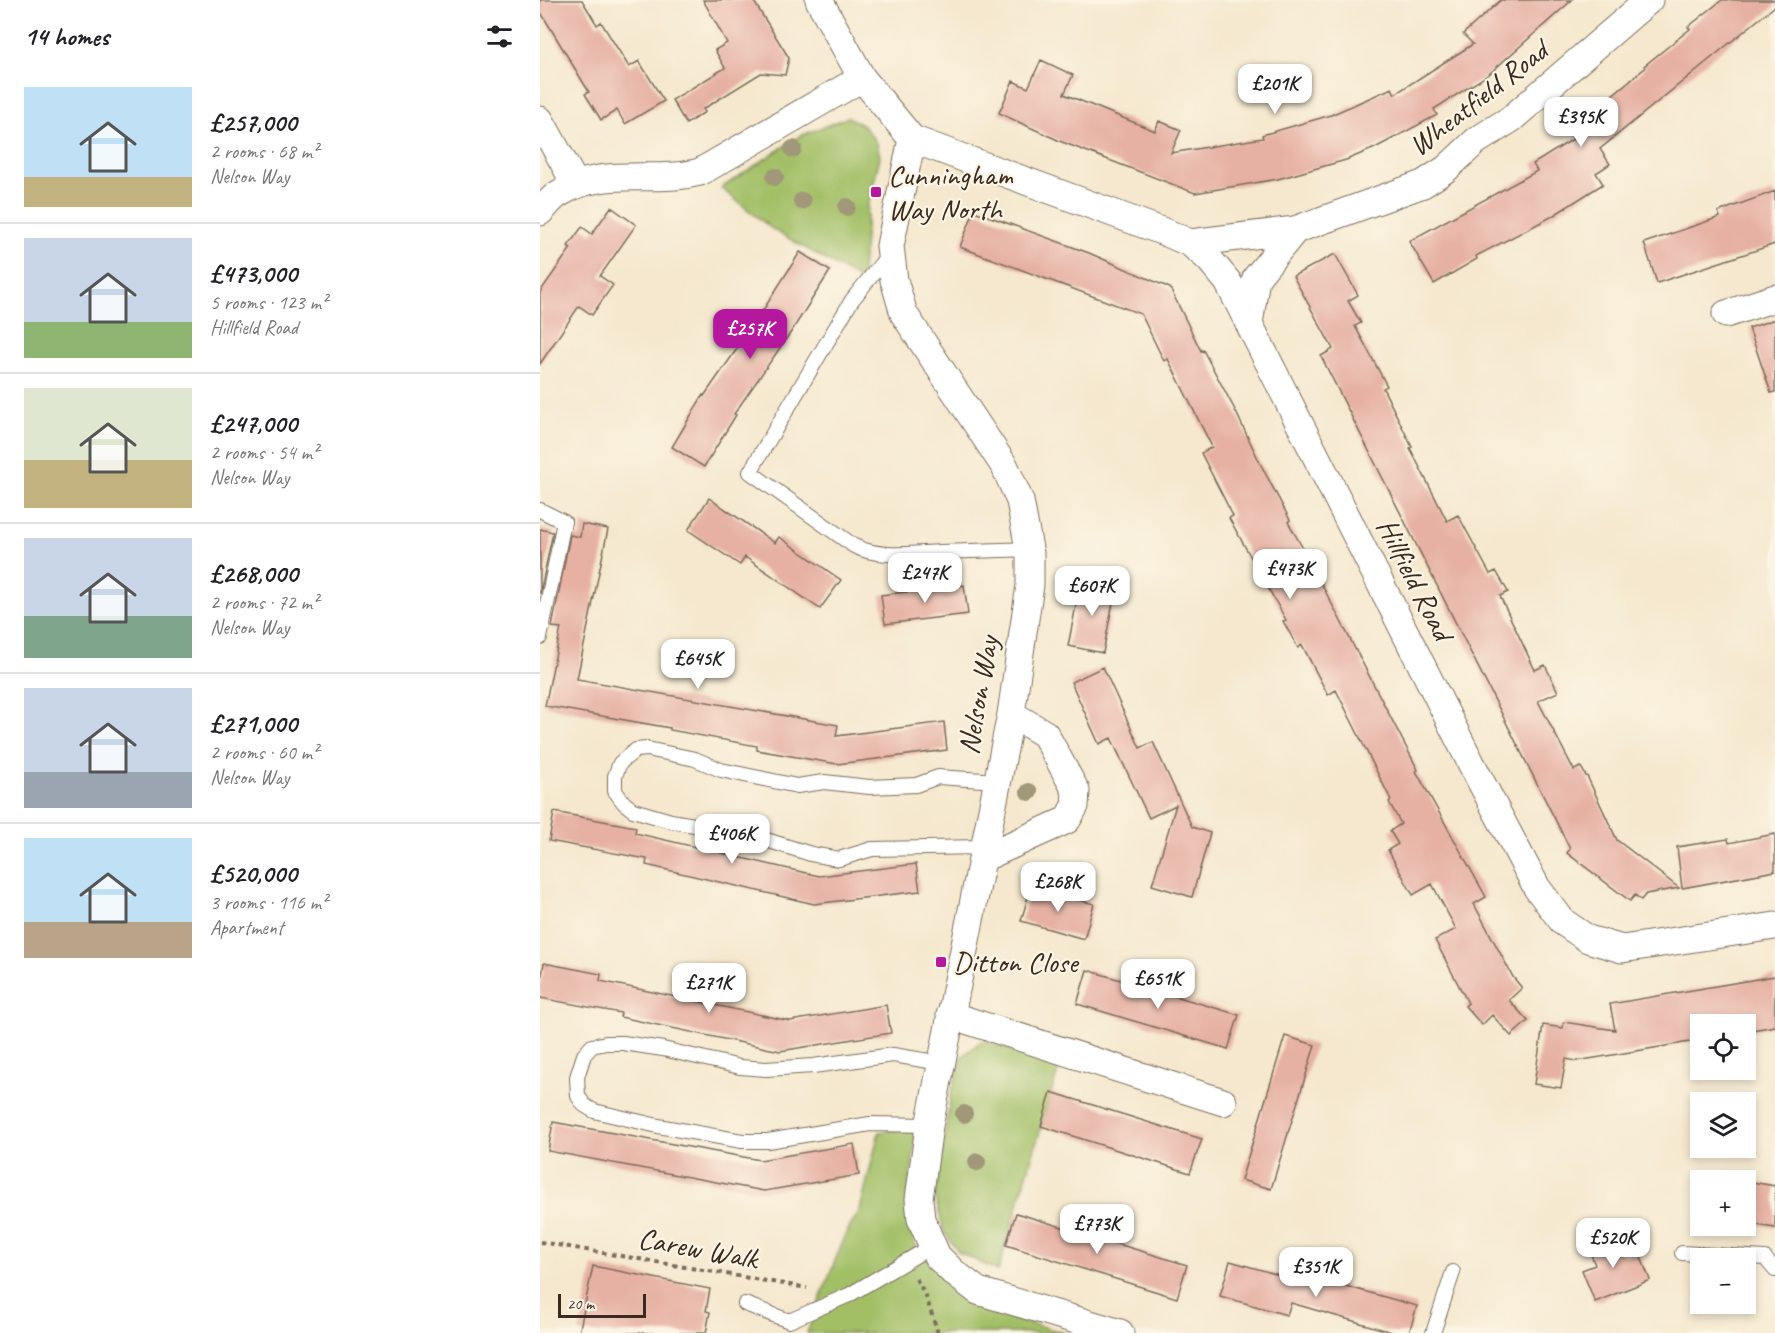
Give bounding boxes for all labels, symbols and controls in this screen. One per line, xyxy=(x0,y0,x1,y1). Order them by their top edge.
text: 14 homes xyxy=(24,20,109,53)
icon: filters xyxy=(483,20,516,53)
street label: Wheatfield Road xyxy=(1401,29,1558,164)
pin: £201K xyxy=(1233,64,1317,115)
text: £201K xyxy=(1252,71,1298,96)
pin: £395K xyxy=(1539,97,1623,148)
text: £395K xyxy=(1558,104,1604,129)
text: £257,000 xyxy=(210,106,297,139)
icon: home xyxy=(72,111,144,183)
text: 2 rooms · 68 m² xyxy=(210,139,318,164)
place label: Cunningham Way North xyxy=(888,156,1014,228)
text: Nelson Way xyxy=(210,164,289,189)
marker: Cunningham Way North xyxy=(869,185,883,199)
text: £473,000 xyxy=(210,257,297,290)
icon: home xyxy=(72,262,144,334)
text: 5 rooms · 123 m² xyxy=(210,290,327,315)
pin: £257K xyxy=(708,309,792,360)
text: Hillfield Road xyxy=(210,315,298,340)
text: £257K xyxy=(727,316,773,341)
text: £247,000 xyxy=(210,407,297,440)
icon: home xyxy=(72,412,144,484)
text: 2 rooms · 54 m² xyxy=(210,440,318,465)
text: Nelson Way xyxy=(210,465,289,490)
street label: Hillfield Road xyxy=(1368,512,1464,650)
pin: £473K xyxy=(1248,549,1332,600)
pin: £247K xyxy=(883,553,967,604)
text: £473K xyxy=(1267,556,1313,581)
text: £268,000 xyxy=(210,557,298,590)
text: £247K xyxy=(902,560,948,585)
icon: home xyxy=(72,562,144,634)
pin: £607K xyxy=(1050,566,1134,617)
text: £607K xyxy=(1069,573,1115,598)
text: 2 rooms · 72 m² xyxy=(210,590,318,615)
text: Nelson Way xyxy=(210,615,289,640)
street label: Nelson Way xyxy=(949,630,1008,757)
pin: £645K xyxy=(656,639,740,690)
text: £645K xyxy=(675,646,721,671)
text: £271,000 xyxy=(210,707,297,740)
icon: home xyxy=(72,712,144,784)
text: 2 rooms · 60 m² xyxy=(210,740,318,765)
text: Nelson Way xyxy=(210,765,289,790)
pin: £406K xyxy=(690,814,774,865)
text: £406K xyxy=(709,821,755,846)
text: £520,000 xyxy=(210,857,297,890)
icon: home xyxy=(72,862,144,934)
pin: £268K xyxy=(1016,862,1100,913)
text: £268K xyxy=(1035,869,1081,894)
text: 3 rooms · 116 m² xyxy=(210,890,327,915)
text: Apartment xyxy=(210,915,283,940)
place label: Ditton Close xyxy=(953,943,1080,981)
marker: Ditton Close xyxy=(934,955,948,969)
pin: £651K xyxy=(1116,959,1200,1010)
pin: £271K xyxy=(667,963,751,1014)
text: £651K xyxy=(1135,966,1181,991)
text: £271K xyxy=(686,970,732,995)
map controls xyxy=(1690,1014,1756,1314)
button: locate xyxy=(1690,1014,1756,1080)
button: layers xyxy=(1690,1092,1756,1158)
button: + xyxy=(1690,1170,1756,1236)
pin: £773K xyxy=(1055,1204,1139,1255)
text: £773K xyxy=(1074,1211,1120,1236)
pin: £520K xyxy=(1571,1218,1655,1269)
street label: Carew Walk xyxy=(635,1219,763,1278)
text: £520K xyxy=(1590,1225,1636,1250)
pin: £351K xyxy=(1274,1247,1358,1298)
button: − xyxy=(1690,1248,1756,1314)
text: £351K xyxy=(1293,1254,1339,1279)
scale bar xyxy=(558,1291,646,1318)
text: 20 m xyxy=(567,1294,594,1314)

